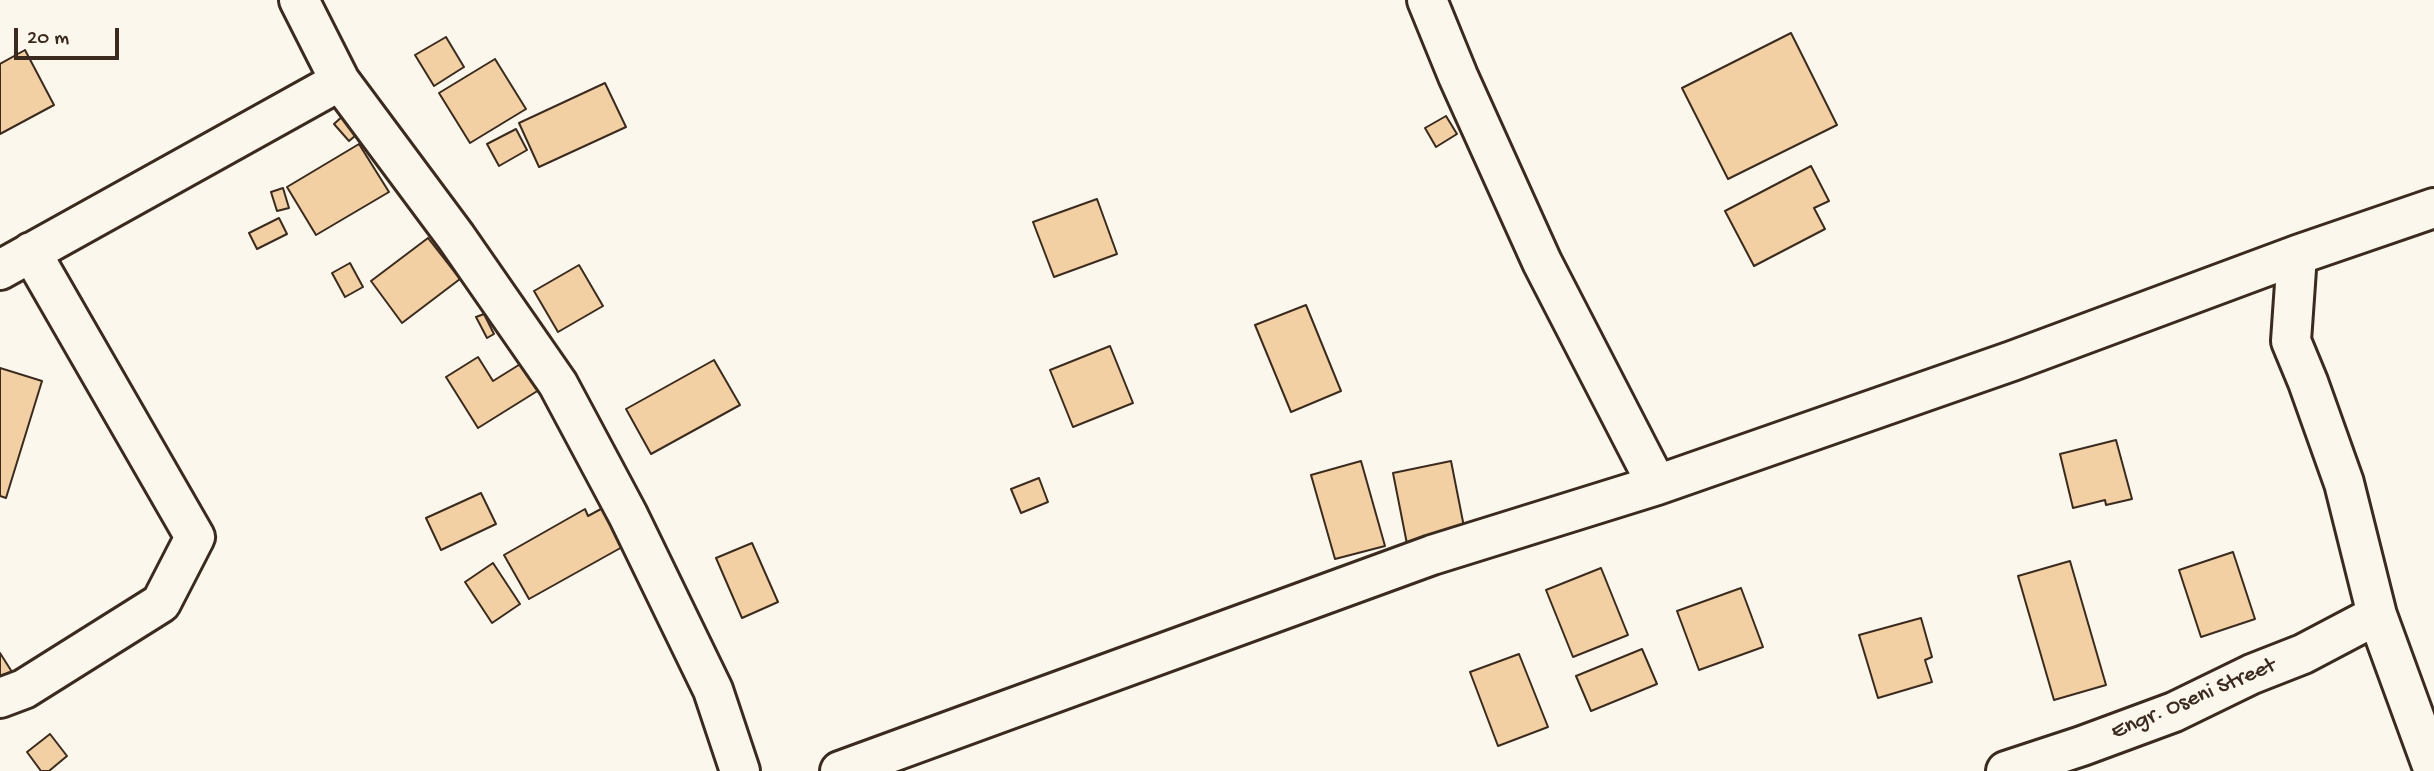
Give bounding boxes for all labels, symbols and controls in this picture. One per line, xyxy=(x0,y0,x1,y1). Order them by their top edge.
scale bar xyxy=(18,14,122,58)
text: 20 m xyxy=(27,27,69,52)
street label: Engr. Oseni Street xyxy=(2108,653,2280,747)

